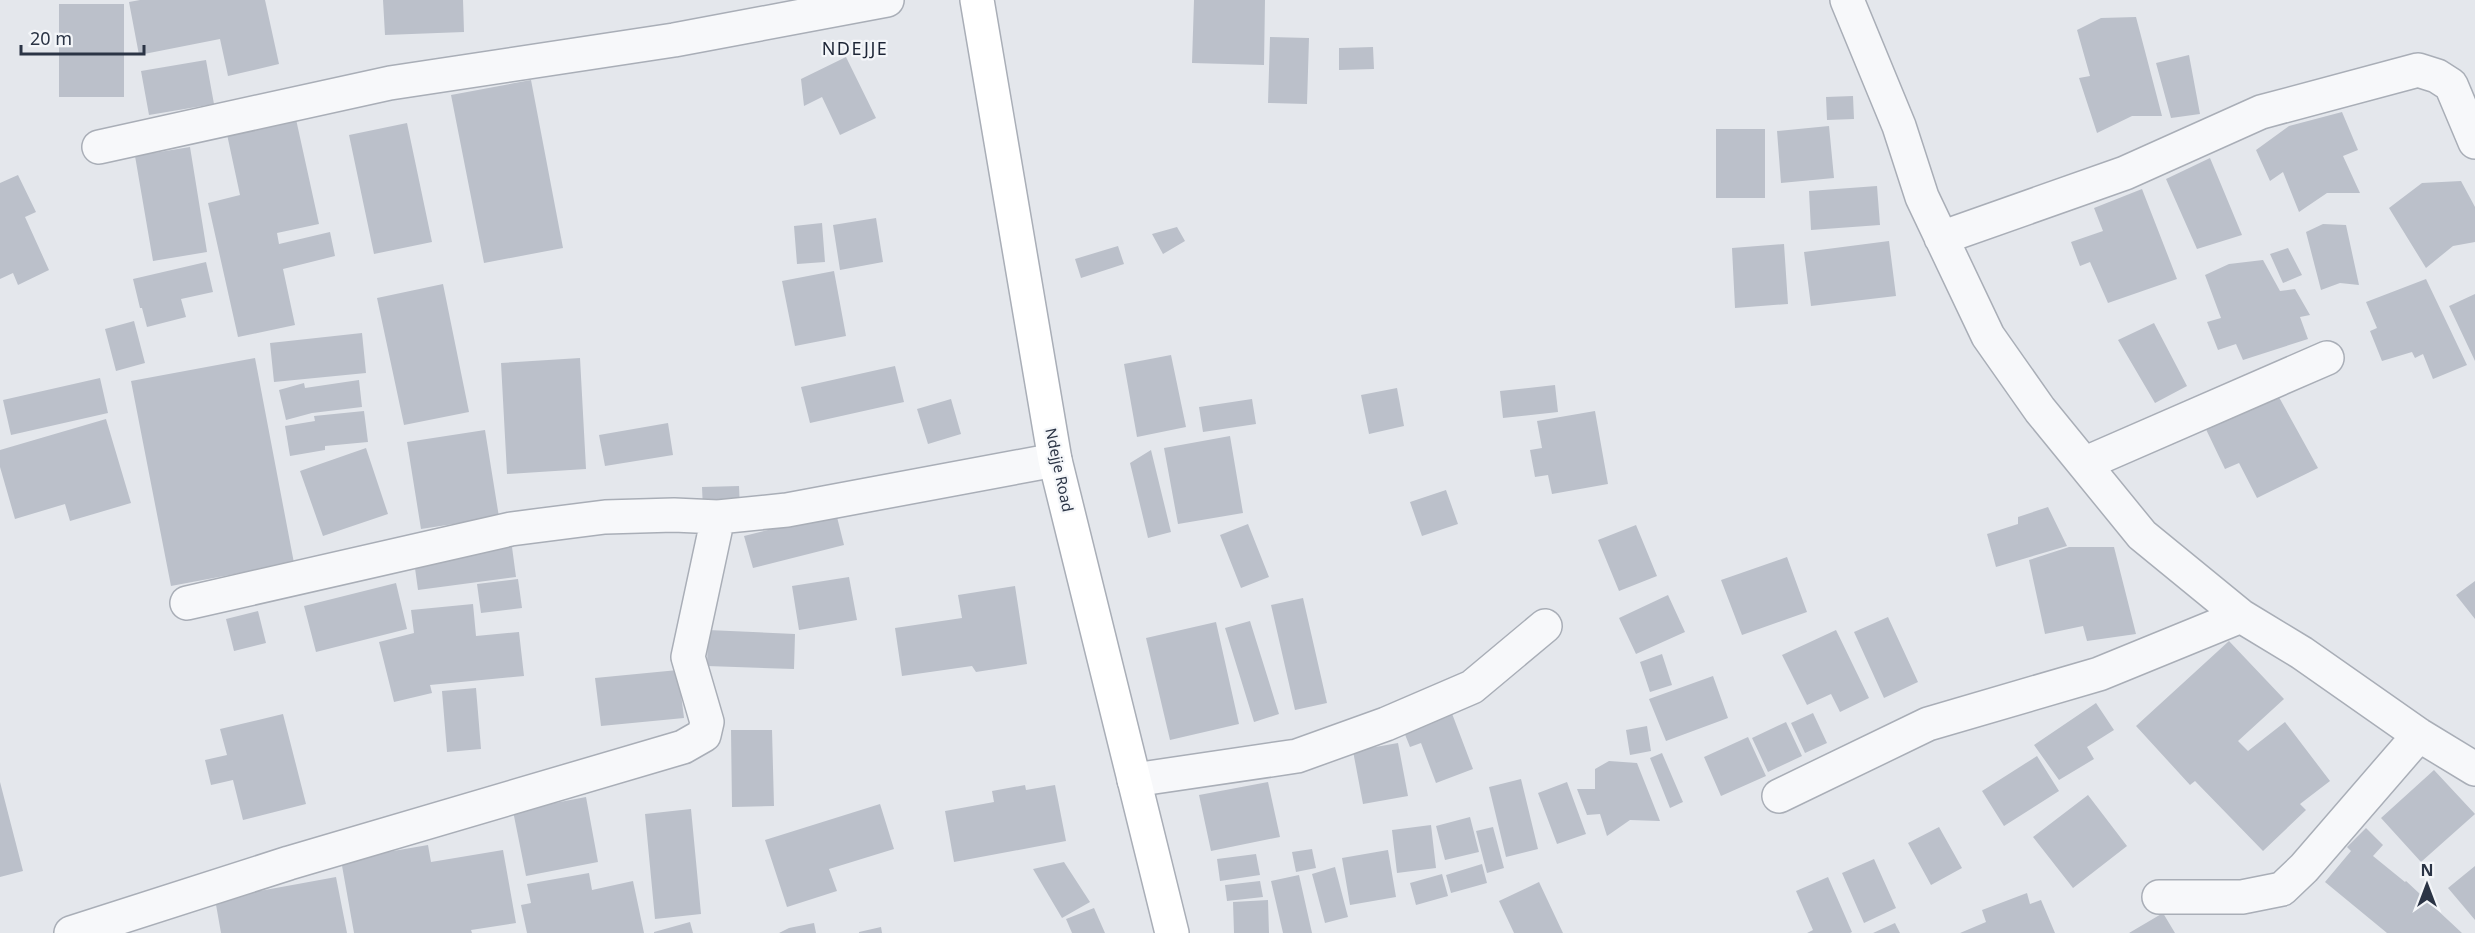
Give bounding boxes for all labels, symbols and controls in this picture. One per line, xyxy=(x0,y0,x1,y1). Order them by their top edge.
scale bar xyxy=(21,18,144,56)
text: 20 m xyxy=(30,26,72,50)
district label: NDEJJE xyxy=(822,36,888,60)
street label: Ndejje Road xyxy=(1041,426,1079,514)
north arrow xyxy=(2397,855,2457,915)
text: N xyxy=(2420,859,2434,881)

